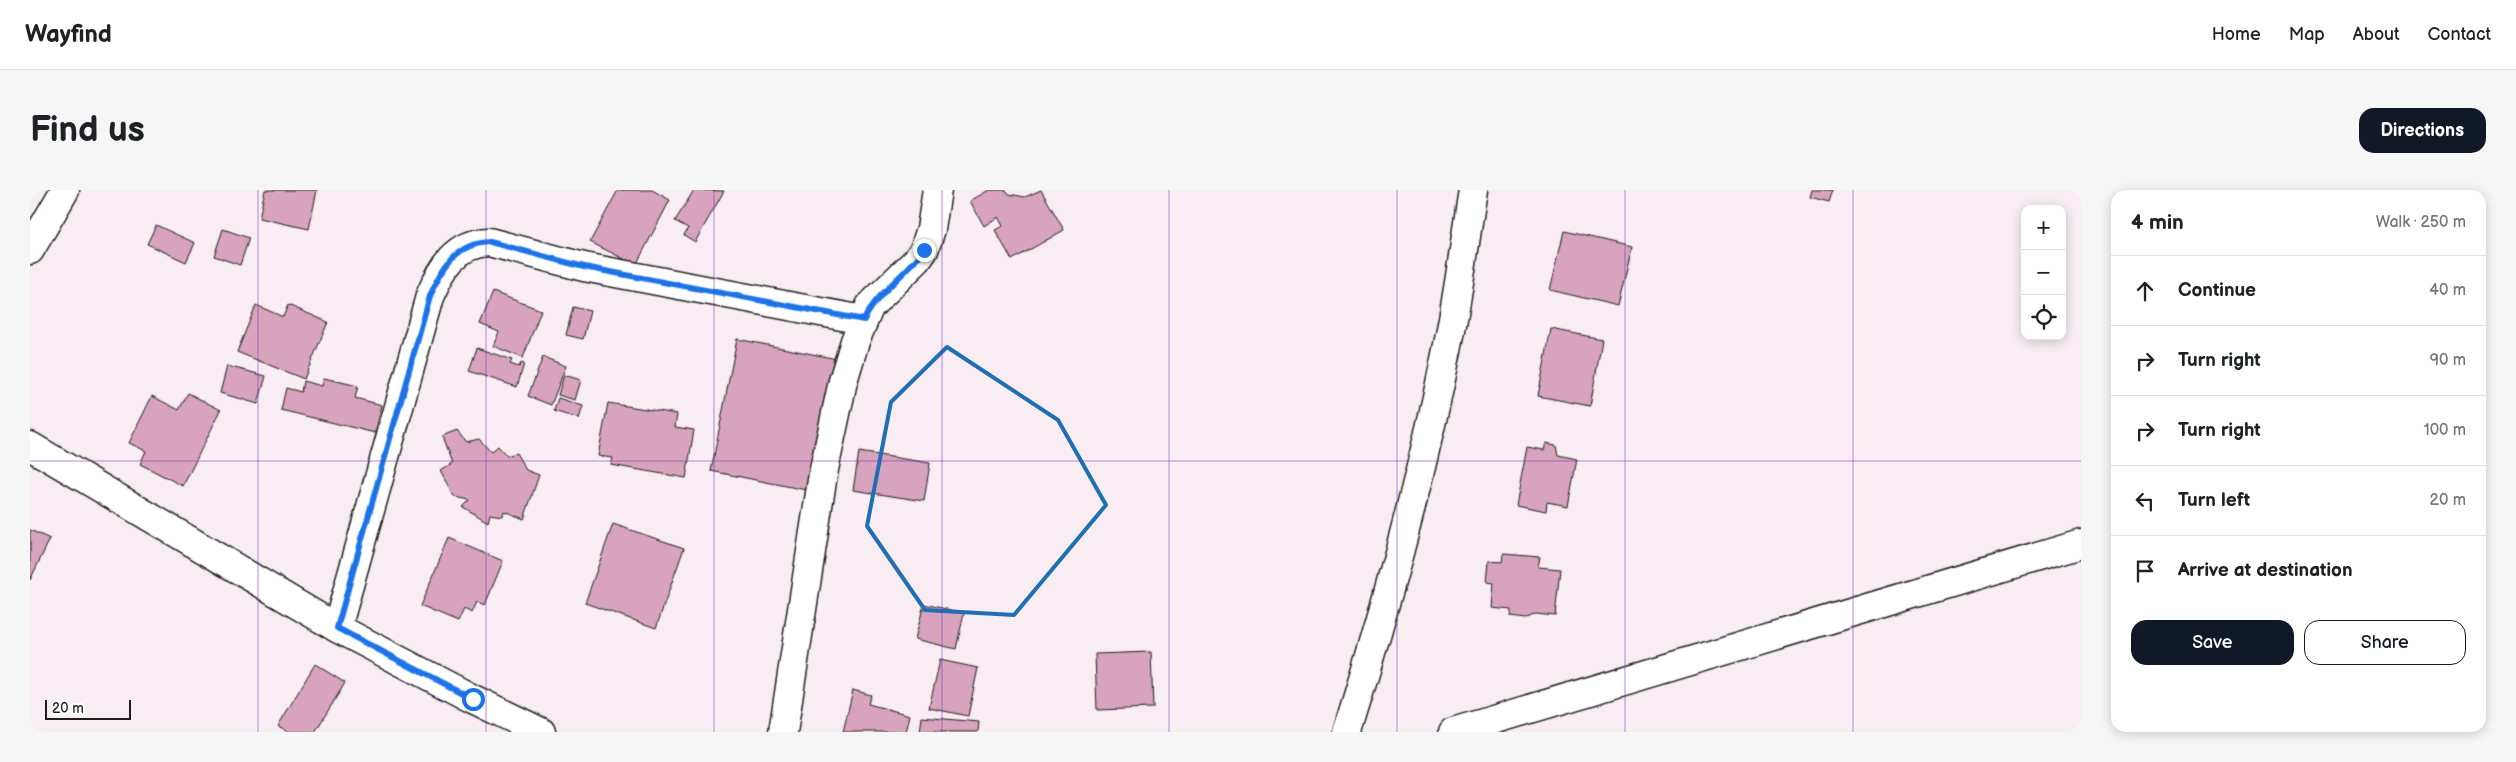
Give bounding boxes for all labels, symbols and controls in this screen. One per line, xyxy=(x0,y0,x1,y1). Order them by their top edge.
text: Wayfind xyxy=(25,20,112,49)
text: Home xyxy=(2212,24,2261,45)
text: Map xyxy=(2289,24,2325,45)
text: About xyxy=(2353,24,2400,45)
text: Contact xyxy=(2428,24,2491,45)
button: Directions xyxy=(2359,108,2486,153)
text: Find us xyxy=(30,109,145,152)
map controls xyxy=(2021,205,2066,340)
button: + xyxy=(2021,205,2066,250)
text: 4 min xyxy=(2131,210,2184,235)
text: Walk · 250 m xyxy=(2376,213,2466,232)
route end xyxy=(913,239,936,262)
button: − xyxy=(2021,250,2066,295)
icon: ahead xyxy=(2131,277,2159,305)
text: Continue xyxy=(2178,279,2256,302)
text: 40 m xyxy=(2429,281,2466,300)
button: locate xyxy=(2021,295,2066,340)
icon: right xyxy=(2131,347,2159,375)
text: Turn right xyxy=(2178,349,2261,372)
text: 90 m xyxy=(2430,351,2466,370)
icon: right xyxy=(2131,417,2159,445)
text: Turn right xyxy=(2178,419,2261,442)
text: 100 m xyxy=(2423,421,2466,440)
icon: left xyxy=(2131,487,2159,515)
text: Turn left xyxy=(2178,489,2250,512)
text: 20 m xyxy=(2430,491,2466,510)
icon: arrive xyxy=(2131,557,2159,585)
text: Arrive at destination xyxy=(2178,559,2353,582)
button: Save xyxy=(2131,620,2294,665)
button: Share xyxy=(2304,620,2466,665)
route start xyxy=(462,688,485,711)
scale bar xyxy=(45,697,131,720)
text: 20 m xyxy=(52,700,84,717)

